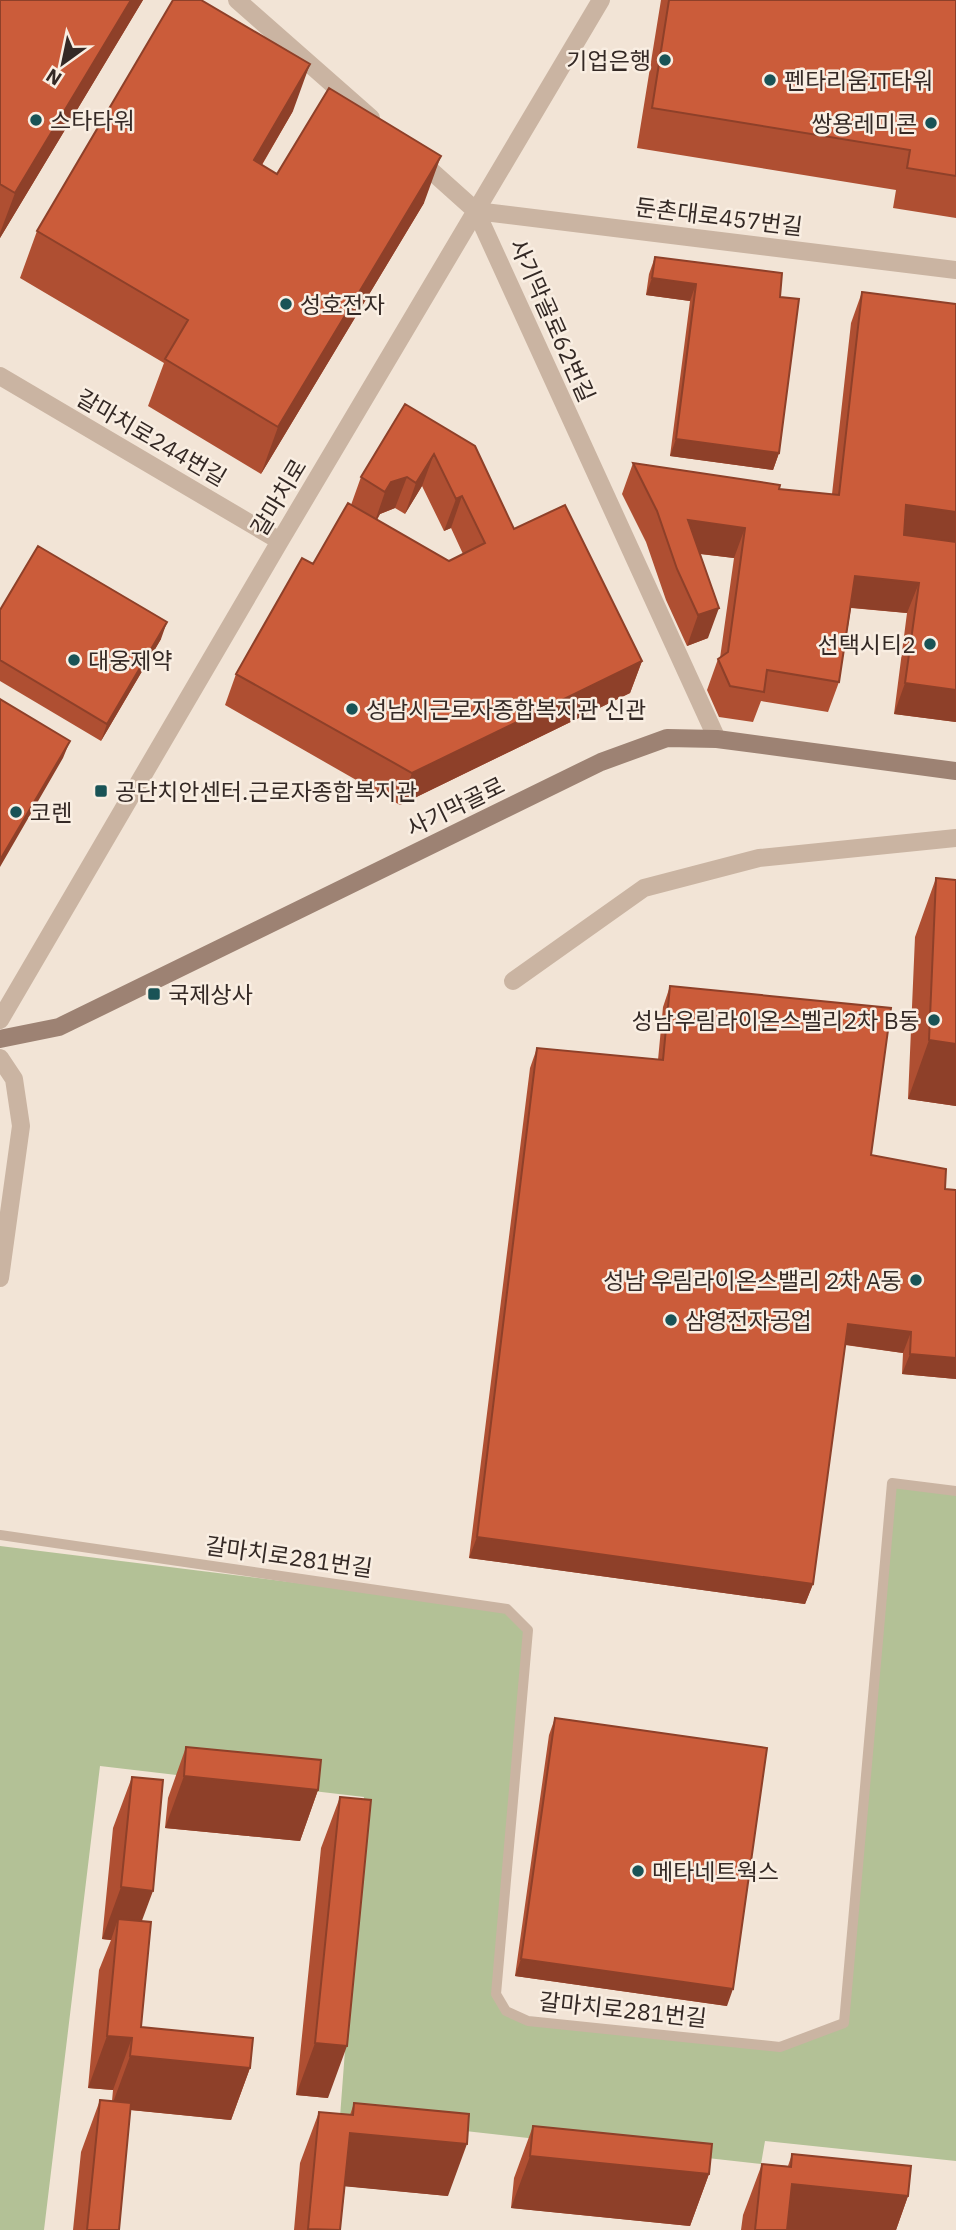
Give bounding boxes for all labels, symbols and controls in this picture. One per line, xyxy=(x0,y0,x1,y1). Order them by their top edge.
north arrow xyxy=(28,28,98,98)
place label: 기업은행 xyxy=(566,45,651,75)
marker: 기업은행 xyxy=(657,52,673,68)
text: N xyxy=(41,63,66,91)
place label: 펜타리움IT타워 xyxy=(784,65,933,95)
marker: 펜타리움IT타워 xyxy=(762,72,778,88)
place label: 스타타워 xyxy=(50,105,135,135)
place label: 쌍용레미콘 xyxy=(811,108,917,138)
marker: 스타타워 xyxy=(28,112,44,128)
marker: 쌍용레미콘 xyxy=(923,115,939,131)
street label: 둔촌대로457번길 xyxy=(634,191,804,241)
street label: 사기막골로62번길 xyxy=(504,234,602,406)
place label: 성호전자 xyxy=(300,289,385,319)
marker: 성호전자 xyxy=(278,296,294,312)
street label: 갈마치로244번길 xyxy=(72,382,232,492)
street label: 갈마치로 xyxy=(243,453,313,541)
place label: 선택시티2 xyxy=(818,629,916,659)
marker: 선택시티2 xyxy=(922,636,938,652)
place label: 대웅제약 xyxy=(88,645,173,675)
marker: 대웅제약 xyxy=(66,652,82,668)
place label: 성남시근로자종합복지관 신관 xyxy=(366,694,647,724)
marker: 성남시근로자종합복지관 신관 xyxy=(344,701,360,717)
street label: 사기막골로 xyxy=(401,769,509,843)
place label: 공단치안센터.근로자종합복지관 xyxy=(115,776,418,806)
marker: 공단치안센터.근로자종합복지관 xyxy=(93,783,109,799)
place label: 코렌 xyxy=(30,797,72,827)
marker: 코렌 xyxy=(8,804,24,820)
place label: 국제상사 xyxy=(168,979,253,1009)
marker: 국제상사 xyxy=(146,986,162,1002)
place label: 성남우림라이온스벨리2차 B동 xyxy=(632,1005,920,1035)
marker: 성남우림라이온스벨리2차 B동 xyxy=(926,1012,942,1028)
place label: 성남 우림라이온스밸리 2차 A동 xyxy=(603,1265,902,1295)
marker: 성남 우림라이온스밸리 2차 A동 xyxy=(908,1272,924,1288)
place label: 삼영전자공업 xyxy=(685,1305,812,1335)
marker: 삼영전자공업 xyxy=(663,1312,679,1328)
street label: 갈마치로281번길 xyxy=(204,1529,374,1583)
place label: 메타네트웍스 xyxy=(652,1856,779,1886)
marker: 메타네트웍스 xyxy=(630,1863,646,1879)
street label: 갈마치로281번길 xyxy=(538,1985,708,2033)

